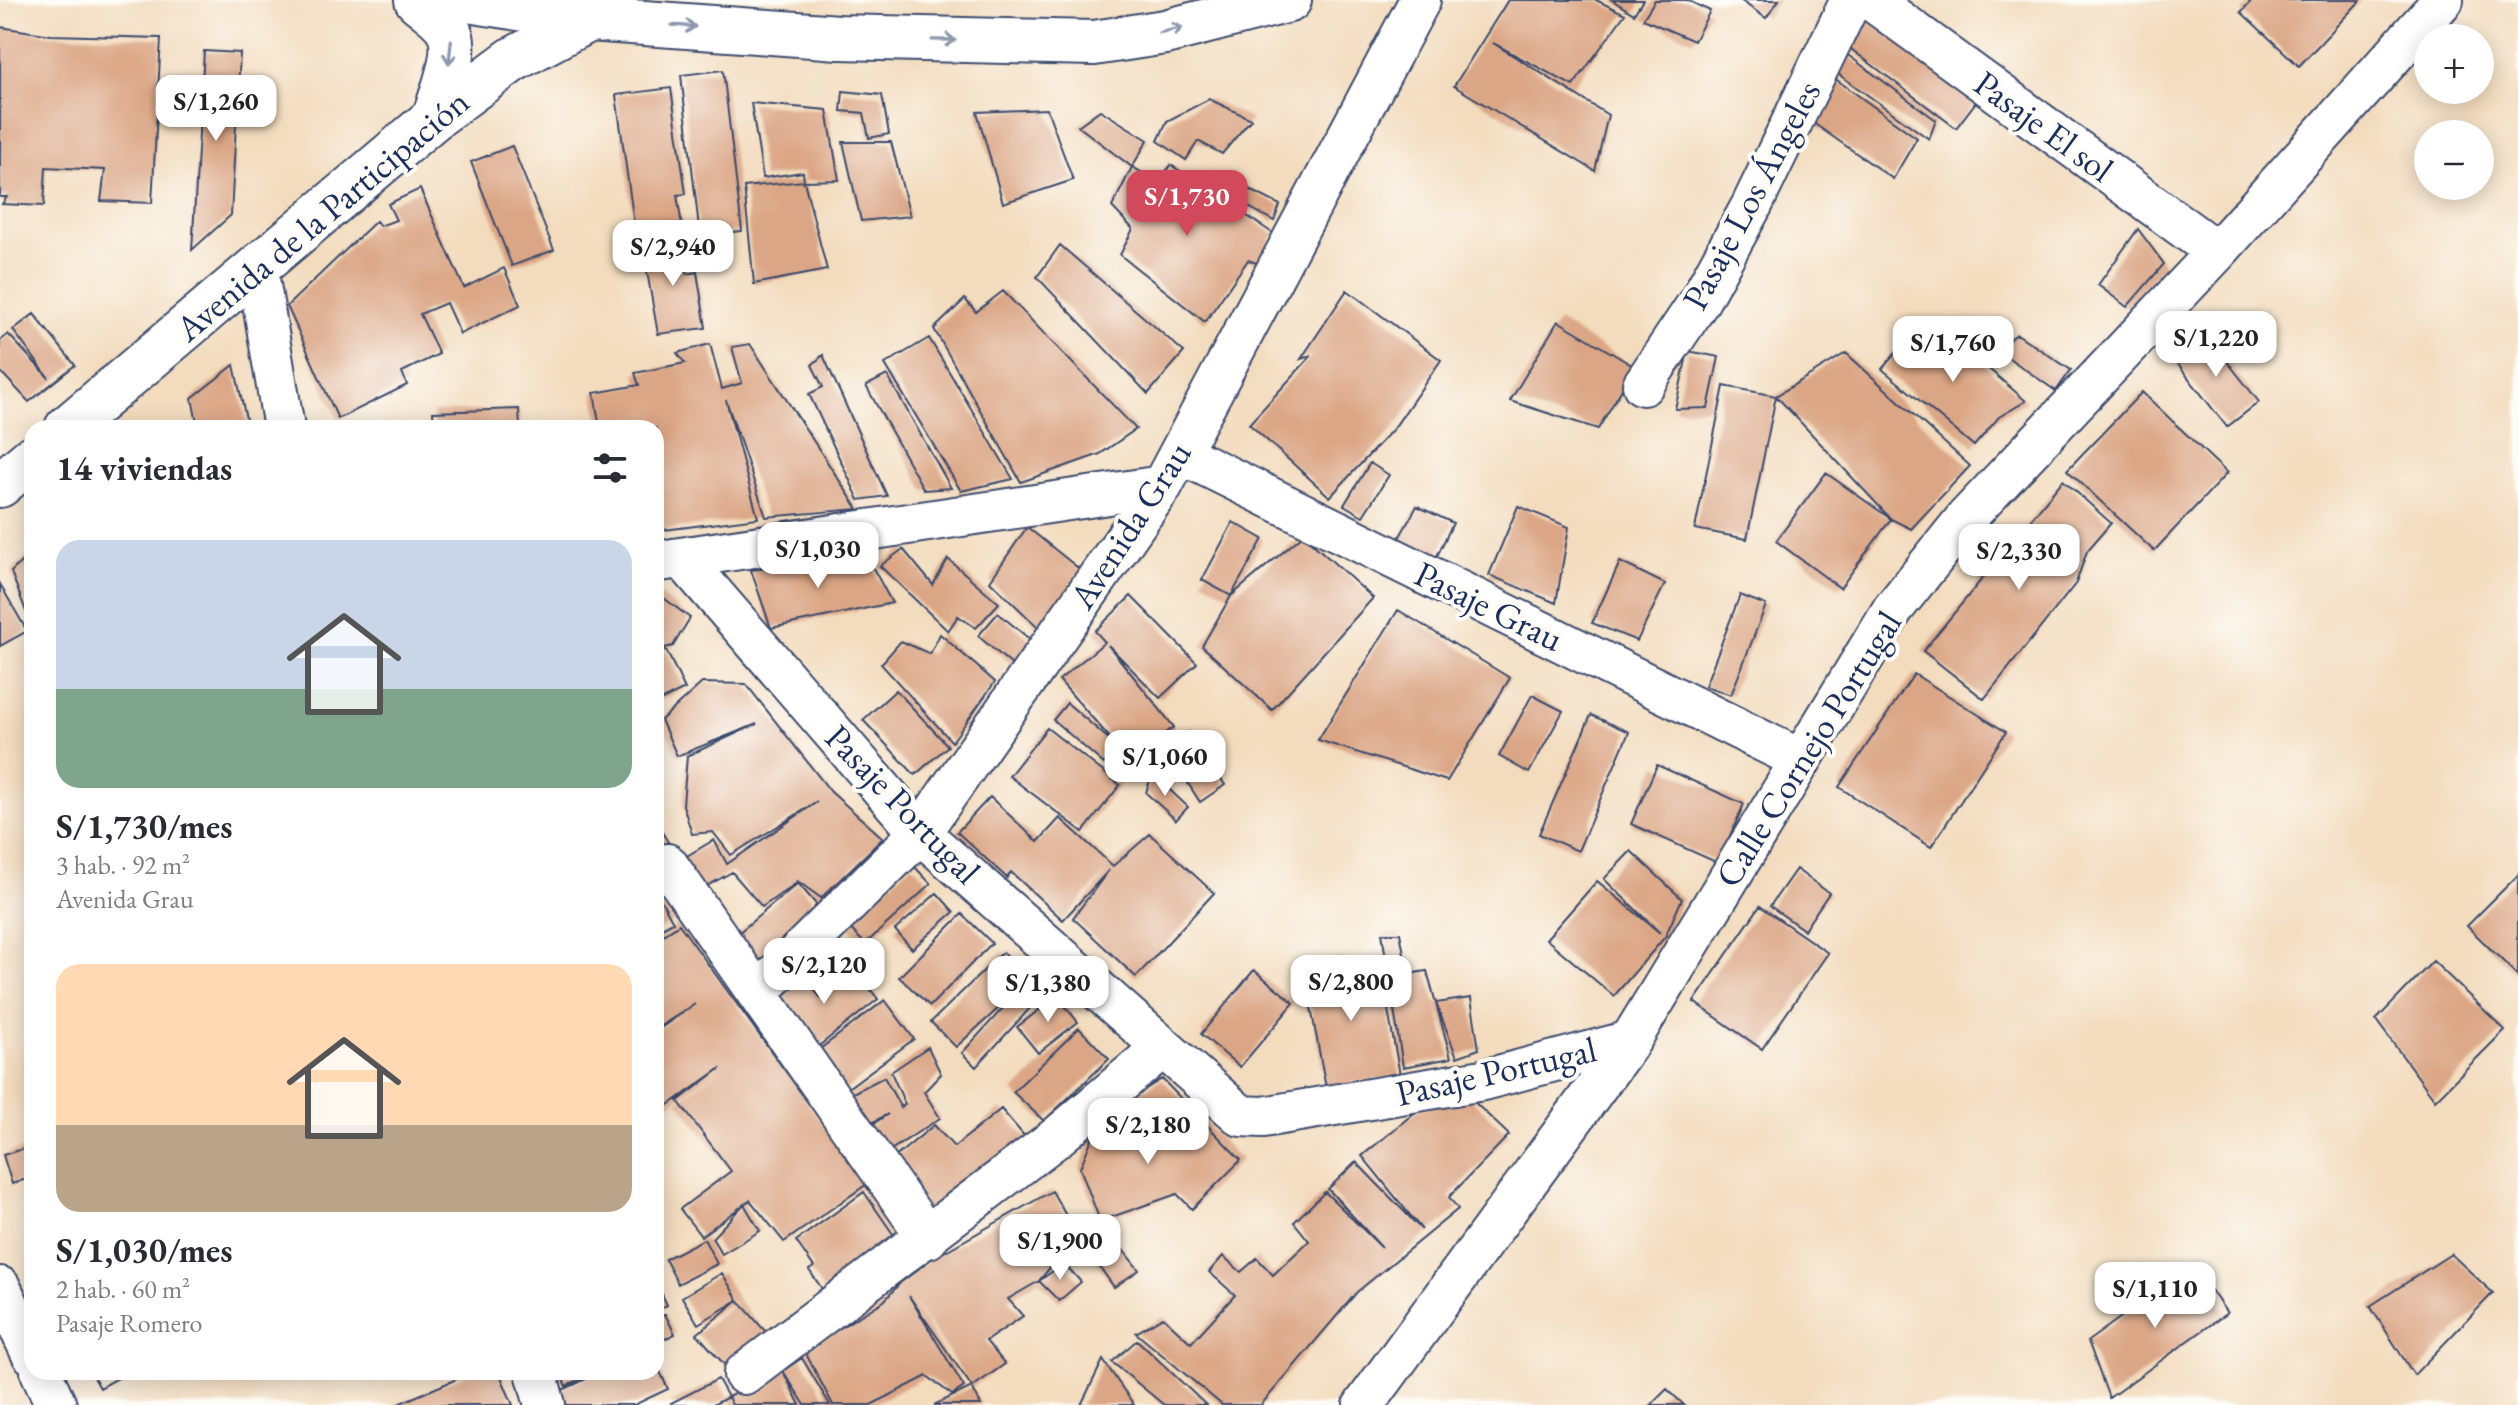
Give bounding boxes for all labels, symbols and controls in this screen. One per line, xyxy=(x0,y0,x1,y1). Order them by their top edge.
one-way arrow xyxy=(670,19,697,34)
one-way arrow xyxy=(1157,22,1183,37)
map controls xyxy=(2414,24,2494,200)
button: + xyxy=(2414,24,2494,104)
one-way arrow xyxy=(930,32,957,47)
one-way arrow xyxy=(442,38,457,65)
street label: Pasaje El sol xyxy=(1965,60,2123,192)
street label: Pasaje Los Ángeles xyxy=(1671,72,1831,318)
pin: S/1,260 xyxy=(142,75,290,143)
street label: Avenida de la Participación xyxy=(165,78,479,352)
text: S/1,260 xyxy=(174,84,258,118)
button: − xyxy=(2414,120,2494,200)
pin: S/1,730 xyxy=(1113,170,1261,238)
text: S/1,730 xyxy=(1145,179,1229,213)
pin: S/2,940 xyxy=(599,220,747,288)
text: S/2,940 xyxy=(631,229,715,263)
pin: S/1,220 xyxy=(2142,311,2290,379)
pin: S/1,760 xyxy=(1879,316,2027,384)
text: S/1,220 xyxy=(2174,320,2258,354)
text: S/1,760 xyxy=(1911,325,1995,359)
street label: Avenida Grau xyxy=(1058,432,1202,619)
text: 14 viviendas xyxy=(56,446,232,490)
icon: filters xyxy=(588,446,632,490)
pin: S/1,030 xyxy=(744,522,892,590)
pin: S/2,330 xyxy=(1945,524,2093,592)
text: S/1,030 xyxy=(776,531,860,565)
text: S/2,330 xyxy=(1977,533,2061,567)
street label: Pasaje Grau xyxy=(1407,550,1571,662)
icon: home xyxy=(272,592,416,736)
street label: Calle Cornejo Portugal xyxy=(1704,602,1912,896)
street label: Pasaje Portugal xyxy=(815,714,991,894)
pin: S/1,060 xyxy=(1091,730,1239,798)
text: S/1,060 xyxy=(1123,739,1207,773)
text: S/1,730/mes xyxy=(56,804,233,848)
text: 3 hab. · 92 m² xyxy=(56,848,190,882)
text: Avenida Grau xyxy=(56,882,194,916)
pin: S/2,120 xyxy=(750,938,898,1006)
text: S/2,120 xyxy=(782,947,866,981)
pin: S/2,800 xyxy=(1277,955,1425,1023)
pin: S/1,380 xyxy=(974,956,1122,1024)
text: S/2,800 xyxy=(1309,964,1393,998)
text: S/1,380 xyxy=(1006,965,1090,999)
icon: home xyxy=(272,1016,416,1160)
street label: Pasaje Portugal xyxy=(1391,1025,1601,1117)
pin: S/2,180 xyxy=(1074,1098,1222,1166)
text: S/2,180 xyxy=(1106,1107,1190,1141)
pin: S/1,900 xyxy=(986,1214,1134,1282)
text: S/1,900 xyxy=(1018,1223,1102,1257)
text: S/1,030/mes xyxy=(56,1228,233,1272)
pin: S/1,110 xyxy=(2081,1262,2229,1330)
text: S/1,110 xyxy=(2113,1271,2197,1305)
text: 2 hab. · 60 m² xyxy=(56,1272,190,1306)
text: Pasaje Romero xyxy=(56,1306,202,1340)

